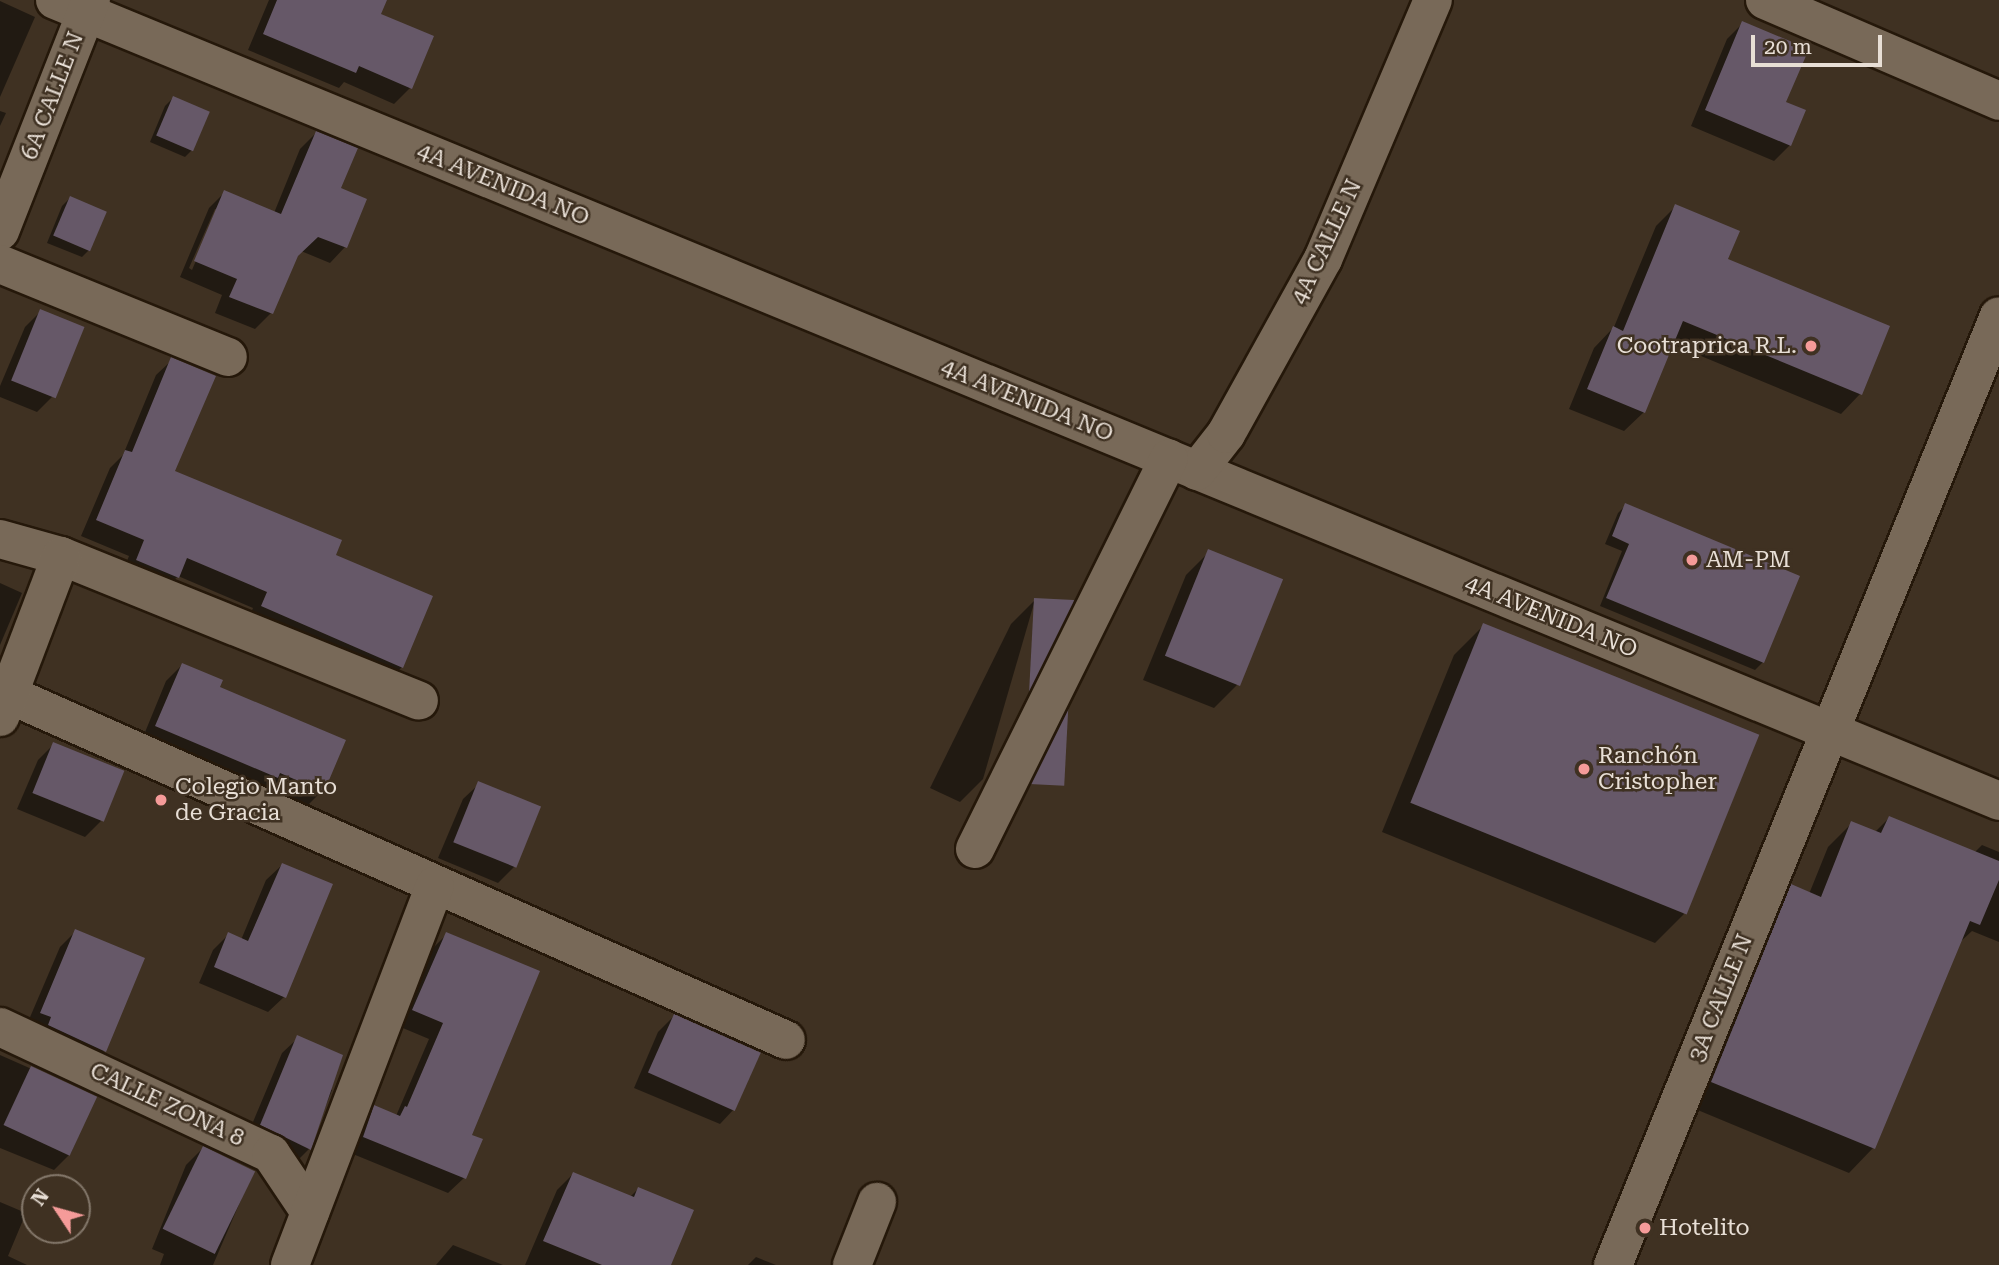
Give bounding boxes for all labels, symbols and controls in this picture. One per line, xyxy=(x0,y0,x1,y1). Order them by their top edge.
scale bar xyxy=(1754,21,1885,65)
street label: 6A CALLE N xyxy=(16,28,90,164)
text: 20 m xyxy=(1764,35,1812,59)
street label: 4A AVENIDA NO xyxy=(413,138,593,232)
street label: 4A CALLE N xyxy=(1286,175,1368,309)
place label: Cootraprica R.L. xyxy=(1617,332,1797,360)
marker: Cootraprica R.L. xyxy=(1803,338,1819,354)
street label: 4A AVENIDA NO xyxy=(937,354,1117,448)
place label: AM-PM xyxy=(1706,546,1791,574)
marker: AM-PM xyxy=(1684,552,1700,568)
street label: 4A AVENIDA NO xyxy=(1461,570,1641,664)
place label: Ranchón Cristopher xyxy=(1598,742,1717,796)
marker: Ranchón Cristopher xyxy=(1576,761,1592,777)
place label: Colegio Manto de Gracia xyxy=(175,773,337,827)
marker: Colegio Manto de Gracia xyxy=(153,792,169,808)
street label: 3A CALLE N xyxy=(1683,930,1759,1066)
street label: CALLE ZONA 8 xyxy=(85,1057,249,1153)
north arrow xyxy=(21,1174,91,1244)
text: N xyxy=(27,1185,54,1210)
place label: Hotelito xyxy=(1659,1214,1750,1242)
marker: Hotelito xyxy=(1637,1220,1653,1236)

